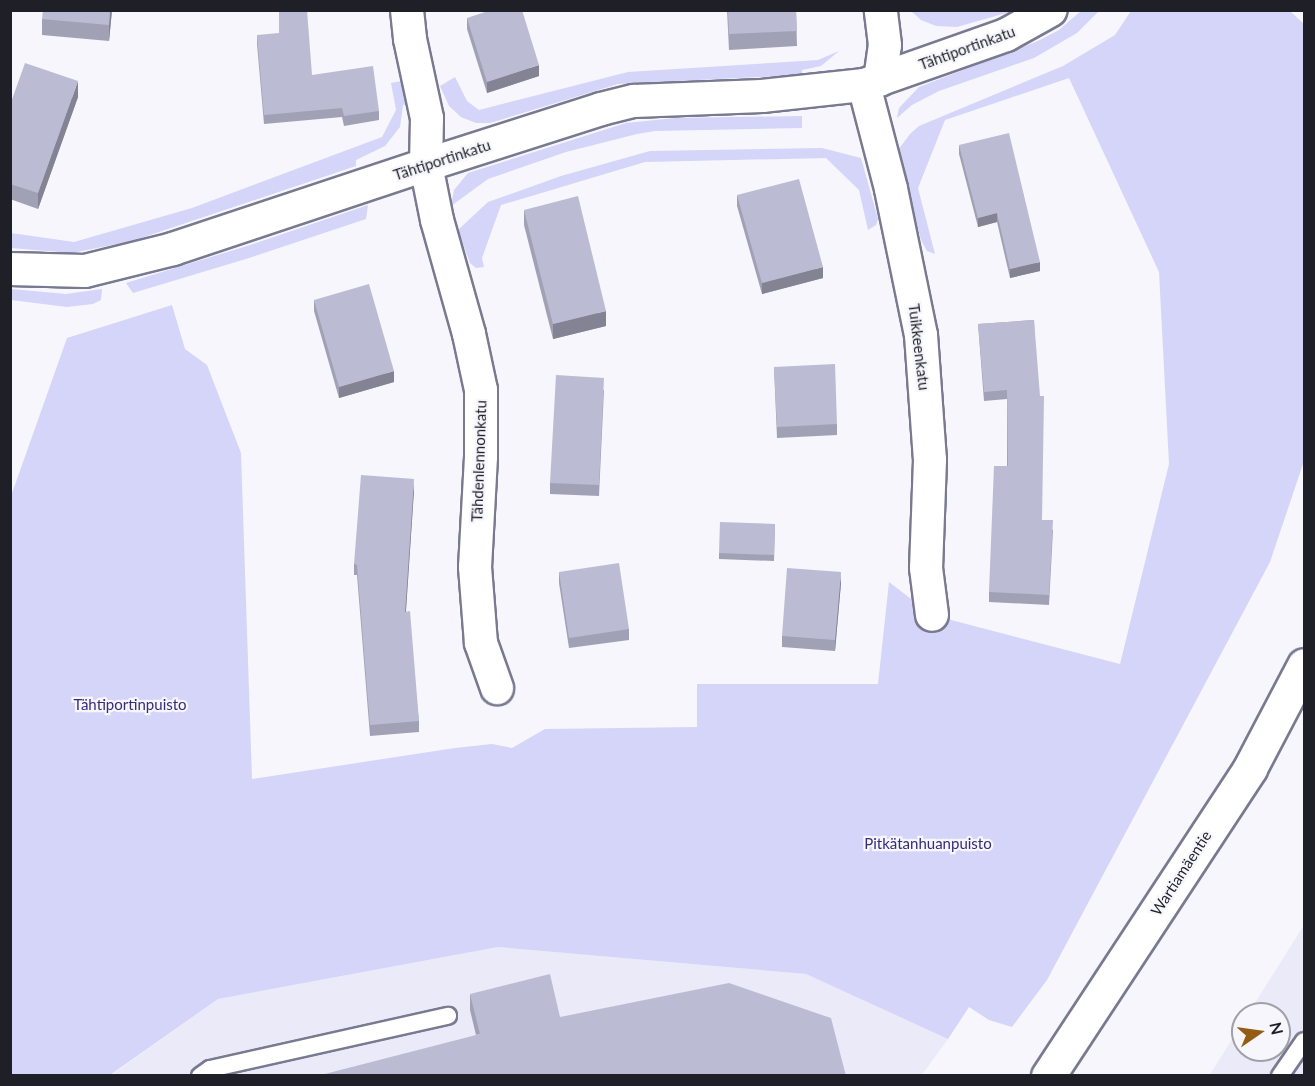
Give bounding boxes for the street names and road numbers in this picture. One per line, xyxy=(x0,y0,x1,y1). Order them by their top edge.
street label: Tähtiportinkatu xyxy=(916,22,1018,74)
street label: Tähtiportinkatu xyxy=(391,136,493,184)
street label: Tuikkeenkatu xyxy=(905,303,933,391)
street label: Tähdenlennonkatu xyxy=(468,400,490,522)
street label: Wartiamäentie xyxy=(1147,827,1215,919)

